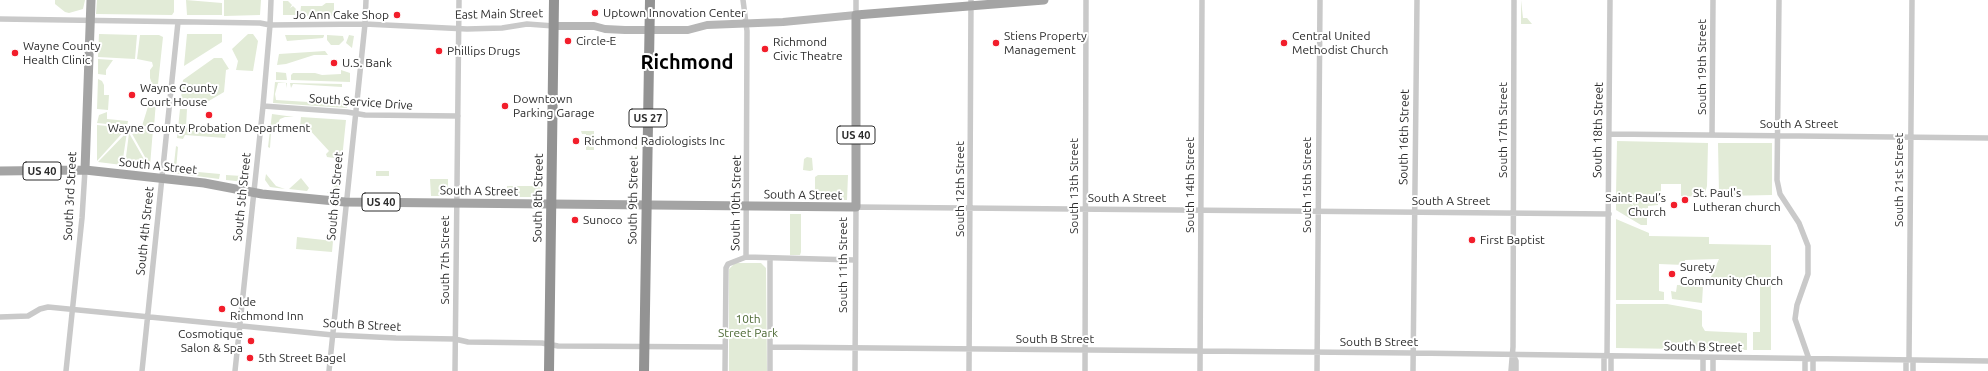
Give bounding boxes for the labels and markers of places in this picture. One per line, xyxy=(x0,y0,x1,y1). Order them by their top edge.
place label: Uptown Innovation Center xyxy=(603,6,746,20)
place label: Jo Ann Cake Shop xyxy=(293,8,389,22)
marker: Uptown Innovation Center xyxy=(590,8,600,18)
marker: Jo Ann Cake Shop xyxy=(392,10,402,20)
place label: Stiens Property Management xyxy=(1004,29,1087,57)
place label: Central United Methodist Church xyxy=(1292,29,1388,57)
place label: Circle-E xyxy=(576,34,616,48)
place label: Richmond Civic Theatre xyxy=(773,35,843,63)
marker: Circle-E xyxy=(563,36,573,46)
marker: Stiens Property Management xyxy=(991,38,1001,48)
marker: Central United Methodist Church xyxy=(1279,38,1289,48)
place label: Wayne County Health Clinic xyxy=(23,39,101,67)
place label: Phillips Drugs xyxy=(447,44,520,58)
marker: Richmond Civic Theatre xyxy=(760,44,770,54)
marker: Phillips Drugs xyxy=(434,46,444,56)
marker: Wayne County Health Clinic xyxy=(10,48,20,58)
place label: U.S. Bank xyxy=(342,56,392,70)
marker: U.S. Bank xyxy=(329,58,339,68)
place label: Wayne County Court House xyxy=(140,81,218,109)
marker: Wayne County Court House xyxy=(127,90,137,100)
place label: Downtown Parking Garage xyxy=(513,92,595,120)
marker: Downtown Parking Garage xyxy=(500,101,510,111)
marker: Wayne County Probation Department xyxy=(204,110,214,120)
place label: Wayne County Probation Department xyxy=(108,121,310,135)
place label: Richmond Radiologists Inc xyxy=(584,134,725,148)
marker: Richmond Radiologists Inc xyxy=(571,136,581,146)
place label: St. Paul's Lutheran church xyxy=(1693,186,1781,214)
place label: Saint Paul’s Church xyxy=(1605,191,1666,219)
marker: St. Paul's Lutheran church xyxy=(1680,195,1690,205)
marker: Saint Paul’s Church xyxy=(1669,200,1679,210)
place label: Sunoco xyxy=(583,213,623,227)
marker: Sunoco xyxy=(570,215,580,225)
place label: First Baptist xyxy=(1480,233,1545,247)
marker: First Baptist xyxy=(1467,235,1477,245)
place label: Surety Community Church xyxy=(1680,260,1783,288)
marker: Surety Community Church xyxy=(1667,269,1677,279)
place label: Olde Richmond Inn xyxy=(230,295,304,323)
marker: Olde Richmond Inn xyxy=(217,304,227,314)
place label: Cosmotique Salon & Spa xyxy=(178,327,243,355)
marker: Cosmotique Salon & Spa xyxy=(246,336,256,346)
place label: 5th Street Bagel xyxy=(258,351,346,365)
marker: 5th Street Bagel xyxy=(245,353,255,363)

